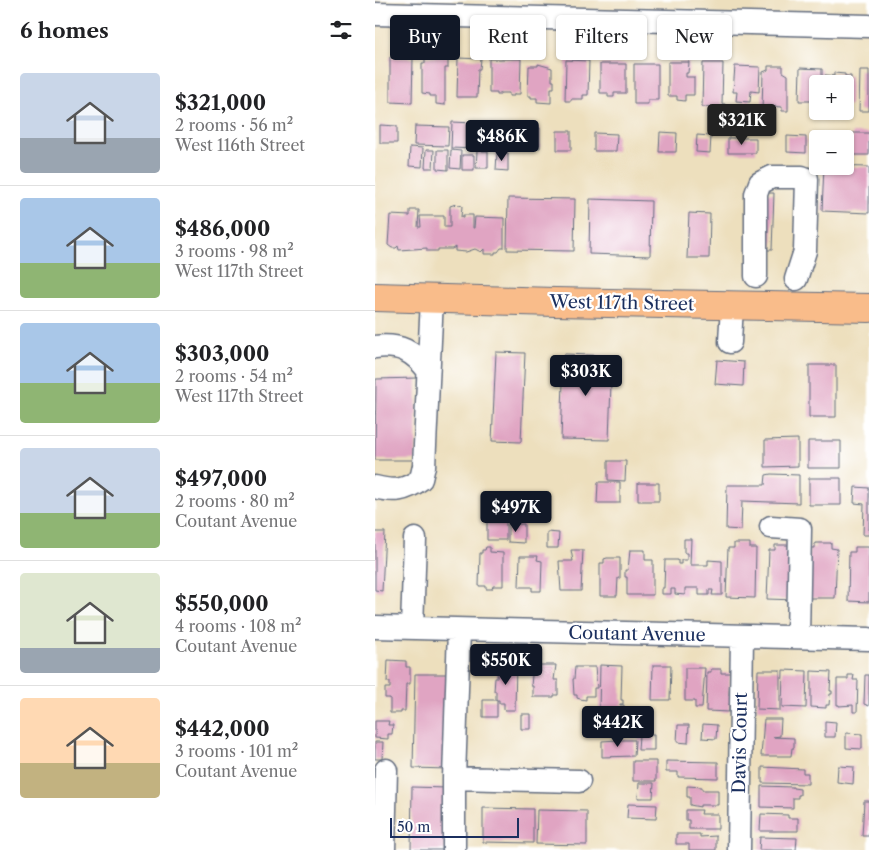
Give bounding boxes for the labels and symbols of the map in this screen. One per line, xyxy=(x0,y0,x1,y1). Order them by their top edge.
pin: $321K xyxy=(707,104,777,146)
pin: $486K xyxy=(467,120,537,162)
street label: West 117th Street xyxy=(549,291,695,315)
pin: $303K xyxy=(551,354,621,397)
pin: $497K xyxy=(481,490,551,533)
street label: Coutant Avenue xyxy=(568,622,706,646)
pin: $550K xyxy=(471,644,541,686)
street label: Davis Court xyxy=(728,691,752,794)
pin: $442K xyxy=(583,706,653,748)
scale bar xyxy=(390,815,519,838)

